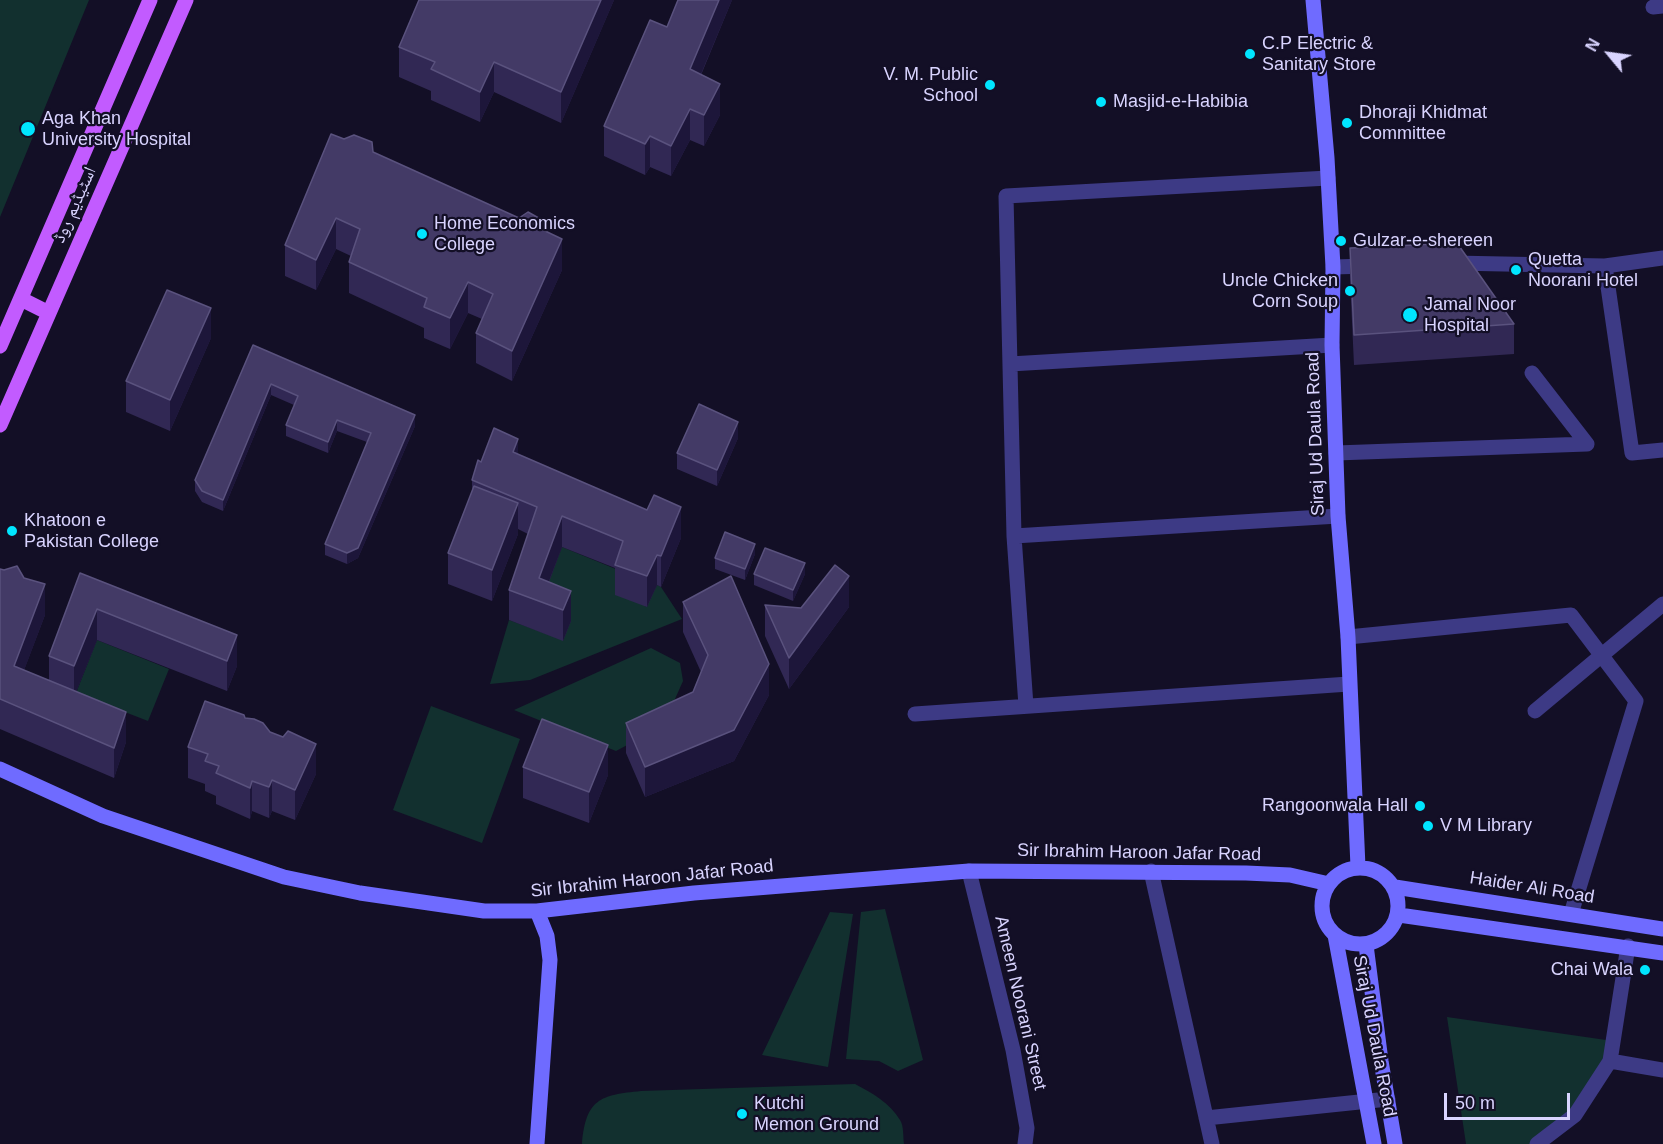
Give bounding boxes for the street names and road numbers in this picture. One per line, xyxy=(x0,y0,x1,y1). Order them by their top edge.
street label: اسٹیڈیم روڈ xyxy=(49,164,101,246)
street label: Siraj Ud Daula Road xyxy=(1302,352,1330,516)
street label: Sir Ibrahim Haroon Jafar Road xyxy=(1017,840,1261,866)
street label: Sir Ibrahim Haroon Jafar Road xyxy=(529,856,775,902)
street label: Haider Ali Road xyxy=(1468,867,1596,909)
street label: Ameen Noorani Street xyxy=(989,914,1051,1092)
street label: Siraj Ud Daula Road xyxy=(1348,953,1400,1119)

